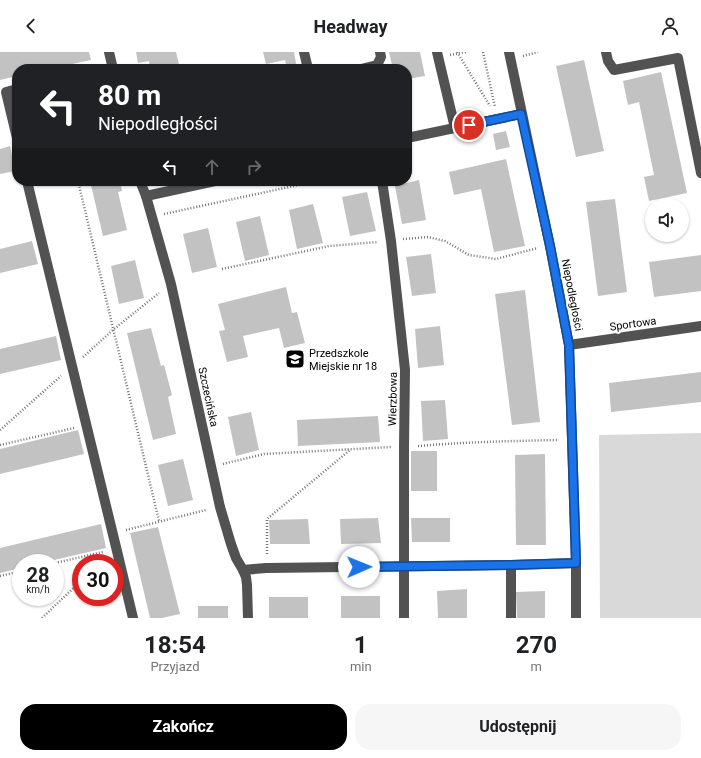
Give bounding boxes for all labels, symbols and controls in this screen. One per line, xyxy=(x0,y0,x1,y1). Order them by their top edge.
icon: back xyxy=(20,15,42,37)
icon: person xyxy=(659,15,681,37)
text: Headway xyxy=(314,16,387,37)
text: 80 m xyxy=(98,79,161,112)
icon: left xyxy=(32,80,84,132)
pin xyxy=(452,108,486,142)
text: Niepodległości xyxy=(98,113,218,134)
icon: arrive xyxy=(458,114,480,136)
icon: left xyxy=(159,156,181,178)
icon: ahead xyxy=(201,156,223,178)
icon: right xyxy=(243,156,265,178)
map controls xyxy=(645,198,689,242)
button: sound xyxy=(645,198,689,242)
street label: Niepodległości xyxy=(559,258,585,332)
street label: Sportowa xyxy=(609,314,657,334)
place label: Przedszkole Miejskie nr 18 xyxy=(309,347,377,373)
school or university icon: Przedszkole Miejskie nr 18 xyxy=(284,348,306,370)
street label: Szczecińska xyxy=(195,366,221,428)
street label: Wierzbowa xyxy=(386,372,400,426)
position arrow xyxy=(338,546,380,588)
speed limit sign: 30 xyxy=(72,554,124,606)
text: 28 xyxy=(27,563,49,587)
text: km/h xyxy=(26,584,50,595)
text: 18:54 xyxy=(144,631,206,659)
text: 1 xyxy=(354,631,368,659)
text: 270 xyxy=(516,631,557,659)
text: Przyjazd xyxy=(150,659,199,674)
text: min xyxy=(350,659,372,674)
text: m xyxy=(531,659,542,674)
button: Zakończ xyxy=(20,704,347,750)
button: Udostępnij xyxy=(355,704,681,750)

